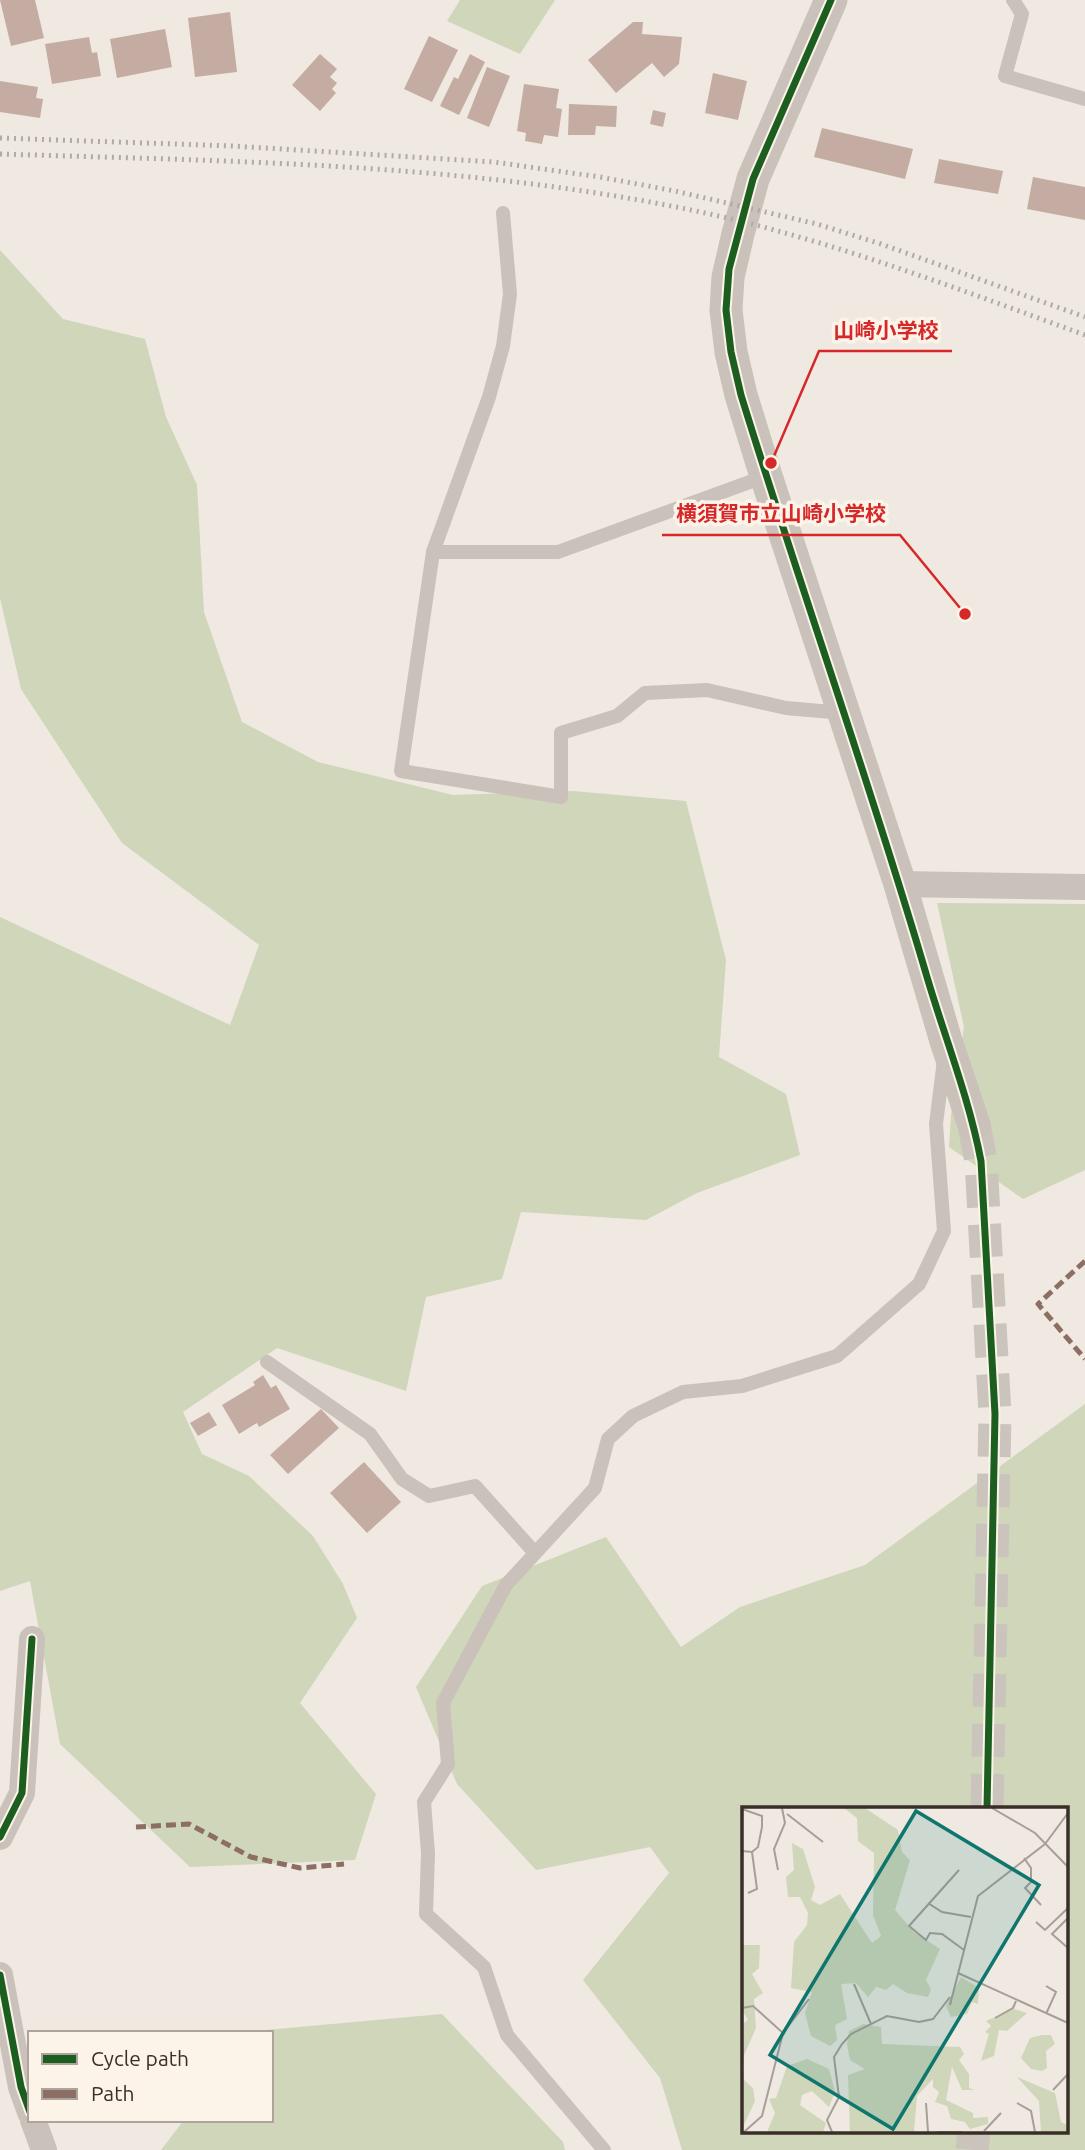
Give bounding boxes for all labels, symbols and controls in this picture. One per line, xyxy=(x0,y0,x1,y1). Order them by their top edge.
callout: 山崎小学校 xyxy=(819,309,952,351)
text: 山崎小学校 xyxy=(834,318,939,342)
callout: 横須賀市立山崎小学校 xyxy=(662,493,900,535)
text: 横須賀市立山崎小学校 xyxy=(676,501,886,525)
inset map xyxy=(742,1807,1068,2132)
legend xyxy=(28,2031,273,2122)
text: Cycle path xyxy=(91,2046,189,2070)
text: Path xyxy=(91,2081,134,2105)

